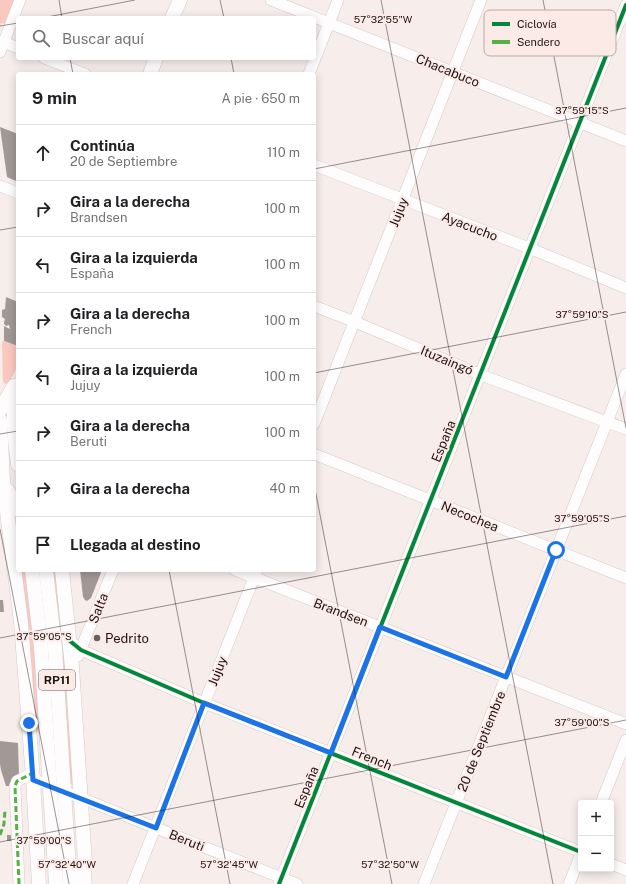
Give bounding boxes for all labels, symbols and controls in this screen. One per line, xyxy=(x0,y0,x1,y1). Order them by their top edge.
legend xyxy=(484,10,616,56)
text: 57°32'55"W xyxy=(354,13,413,25)
search box xyxy=(16,16,316,60)
text: Ciclovía xyxy=(517,18,557,30)
icon: search xyxy=(30,27,52,49)
text: Buscar aquí xyxy=(62,30,144,47)
text: Sendero xyxy=(517,36,560,48)
street label: Chacabuco xyxy=(414,51,482,90)
text: 9 min xyxy=(32,88,77,108)
text: A pie · 650 m xyxy=(221,91,300,106)
text: 37°59'15"S xyxy=(555,104,609,116)
text: Continúa xyxy=(70,137,135,154)
icon: ahead xyxy=(32,142,54,164)
text: 110 m xyxy=(267,145,300,160)
text: 20 de Septiembre xyxy=(70,154,177,169)
text: Gira a la derecha xyxy=(70,193,190,210)
street label: Jujuy xyxy=(386,195,411,229)
icon: right xyxy=(32,198,54,220)
text: 100 m xyxy=(264,201,300,216)
street label: Ayacucho xyxy=(440,209,500,244)
text: Brandsen xyxy=(70,210,127,225)
text: Gira a la izquierda xyxy=(70,249,198,266)
icon: left xyxy=(32,254,54,276)
text: 100 m xyxy=(264,257,300,272)
text: España xyxy=(70,266,114,281)
text: Gira a la derecha xyxy=(70,305,190,322)
text: 37°59'10"S xyxy=(555,308,609,320)
icon: right xyxy=(32,310,54,332)
text: 100 m xyxy=(264,313,300,328)
text: French xyxy=(70,322,112,337)
street label: Ituzaingó xyxy=(418,343,475,378)
text: Gira a la izquierda xyxy=(70,361,198,378)
icon: left xyxy=(32,366,54,388)
text: 100 m xyxy=(264,369,300,384)
text: Jujuy xyxy=(70,378,101,393)
text: Gira a la derecha xyxy=(70,417,190,434)
street label: España xyxy=(428,418,459,464)
icon: right xyxy=(32,422,54,444)
text: 100 m xyxy=(264,425,300,440)
text: Beruti xyxy=(70,434,107,449)
icon: right xyxy=(32,478,54,500)
text: Gira a la derecha xyxy=(70,480,190,497)
text: 40 m xyxy=(269,481,300,496)
street label: Necochea xyxy=(439,498,501,535)
text: 37°59'05"S xyxy=(554,512,610,524)
icon: arrive xyxy=(32,534,54,556)
text: Llegada al destino xyxy=(70,536,201,553)
route start xyxy=(547,541,565,559)
street label: Salta xyxy=(86,591,111,626)
street label: Brandsen xyxy=(311,595,370,630)
text: 37°59'05"S xyxy=(16,630,72,642)
place label: Pedrito xyxy=(105,631,149,646)
marker: Pedrito xyxy=(92,633,102,643)
street label: Jujuy xyxy=(205,654,230,688)
road number: RP11 xyxy=(39,670,75,690)
street label: 20 de Septiembre xyxy=(454,689,509,794)
route end xyxy=(20,714,38,732)
text: 37°59'00"S xyxy=(554,716,610,728)
street label: French xyxy=(350,744,394,773)
street label: España xyxy=(291,764,322,810)
map controls xyxy=(578,800,614,872)
button: + xyxy=(578,800,614,836)
street label: Beruti xyxy=(167,827,207,854)
text: 37°59'00"S xyxy=(16,834,72,846)
button: − xyxy=(578,836,614,872)
text: 57°32'40"W xyxy=(38,858,96,870)
text: 57°32'45"W xyxy=(200,858,259,870)
text: 57°32'50"W xyxy=(361,858,420,870)

